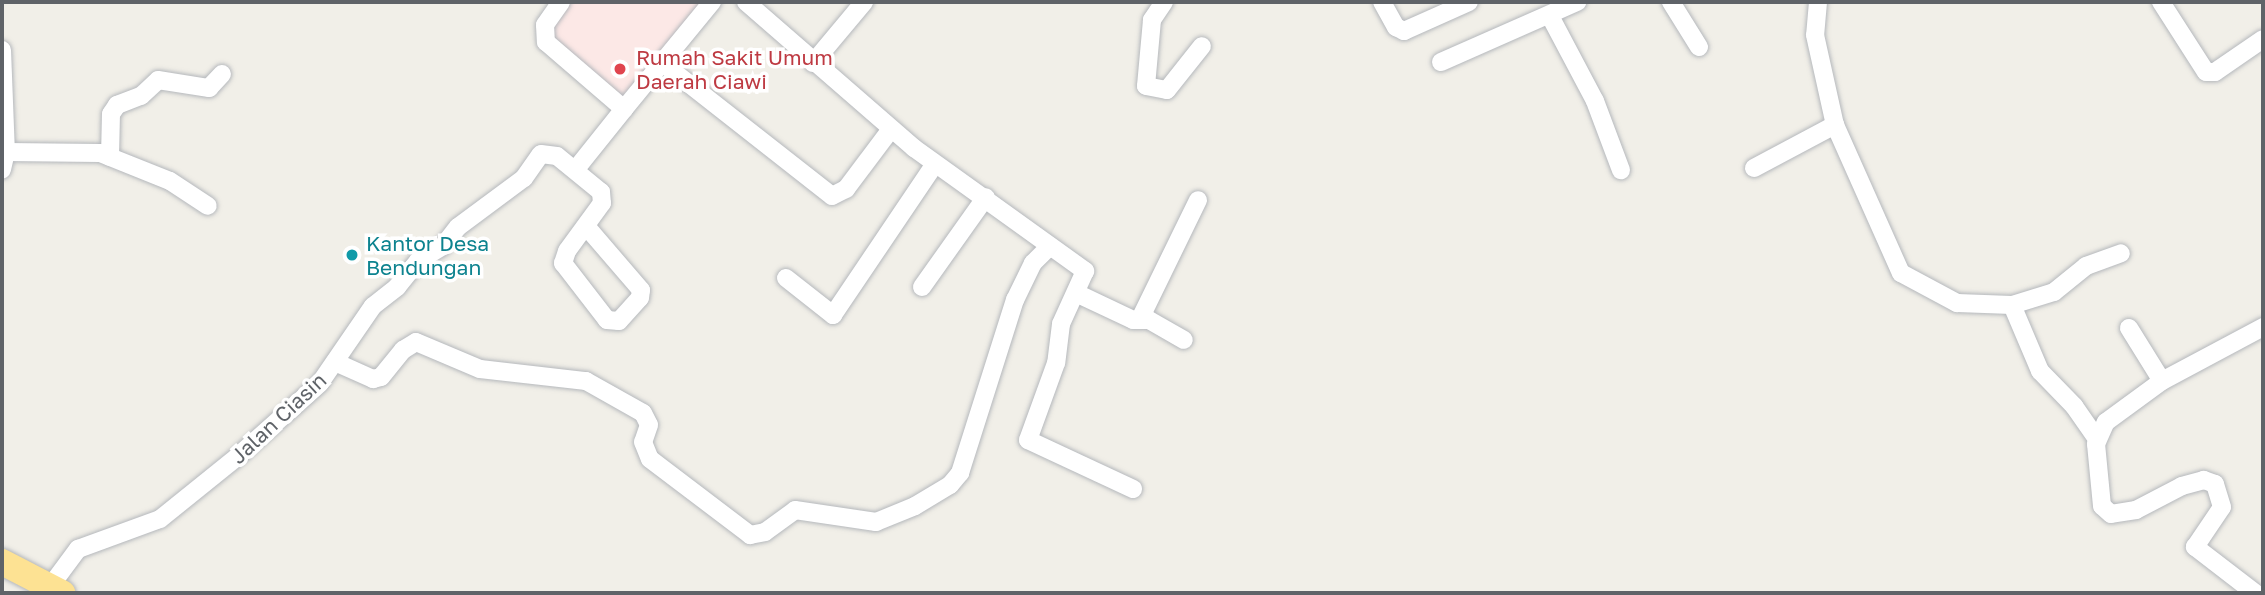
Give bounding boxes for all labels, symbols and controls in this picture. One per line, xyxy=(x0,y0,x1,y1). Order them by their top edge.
place label: Rumah Sakit Umum Daerah Ciawi xyxy=(636,44,833,94)
marker: Rumah Sakit Umum Daerah Ciawi xyxy=(610,59,630,79)
place label: Kantor Desa Bendungan xyxy=(366,230,489,280)
marker: Kantor Desa Bendungan xyxy=(344,247,360,263)
street label: Jalan Ciasin xyxy=(225,367,331,469)

